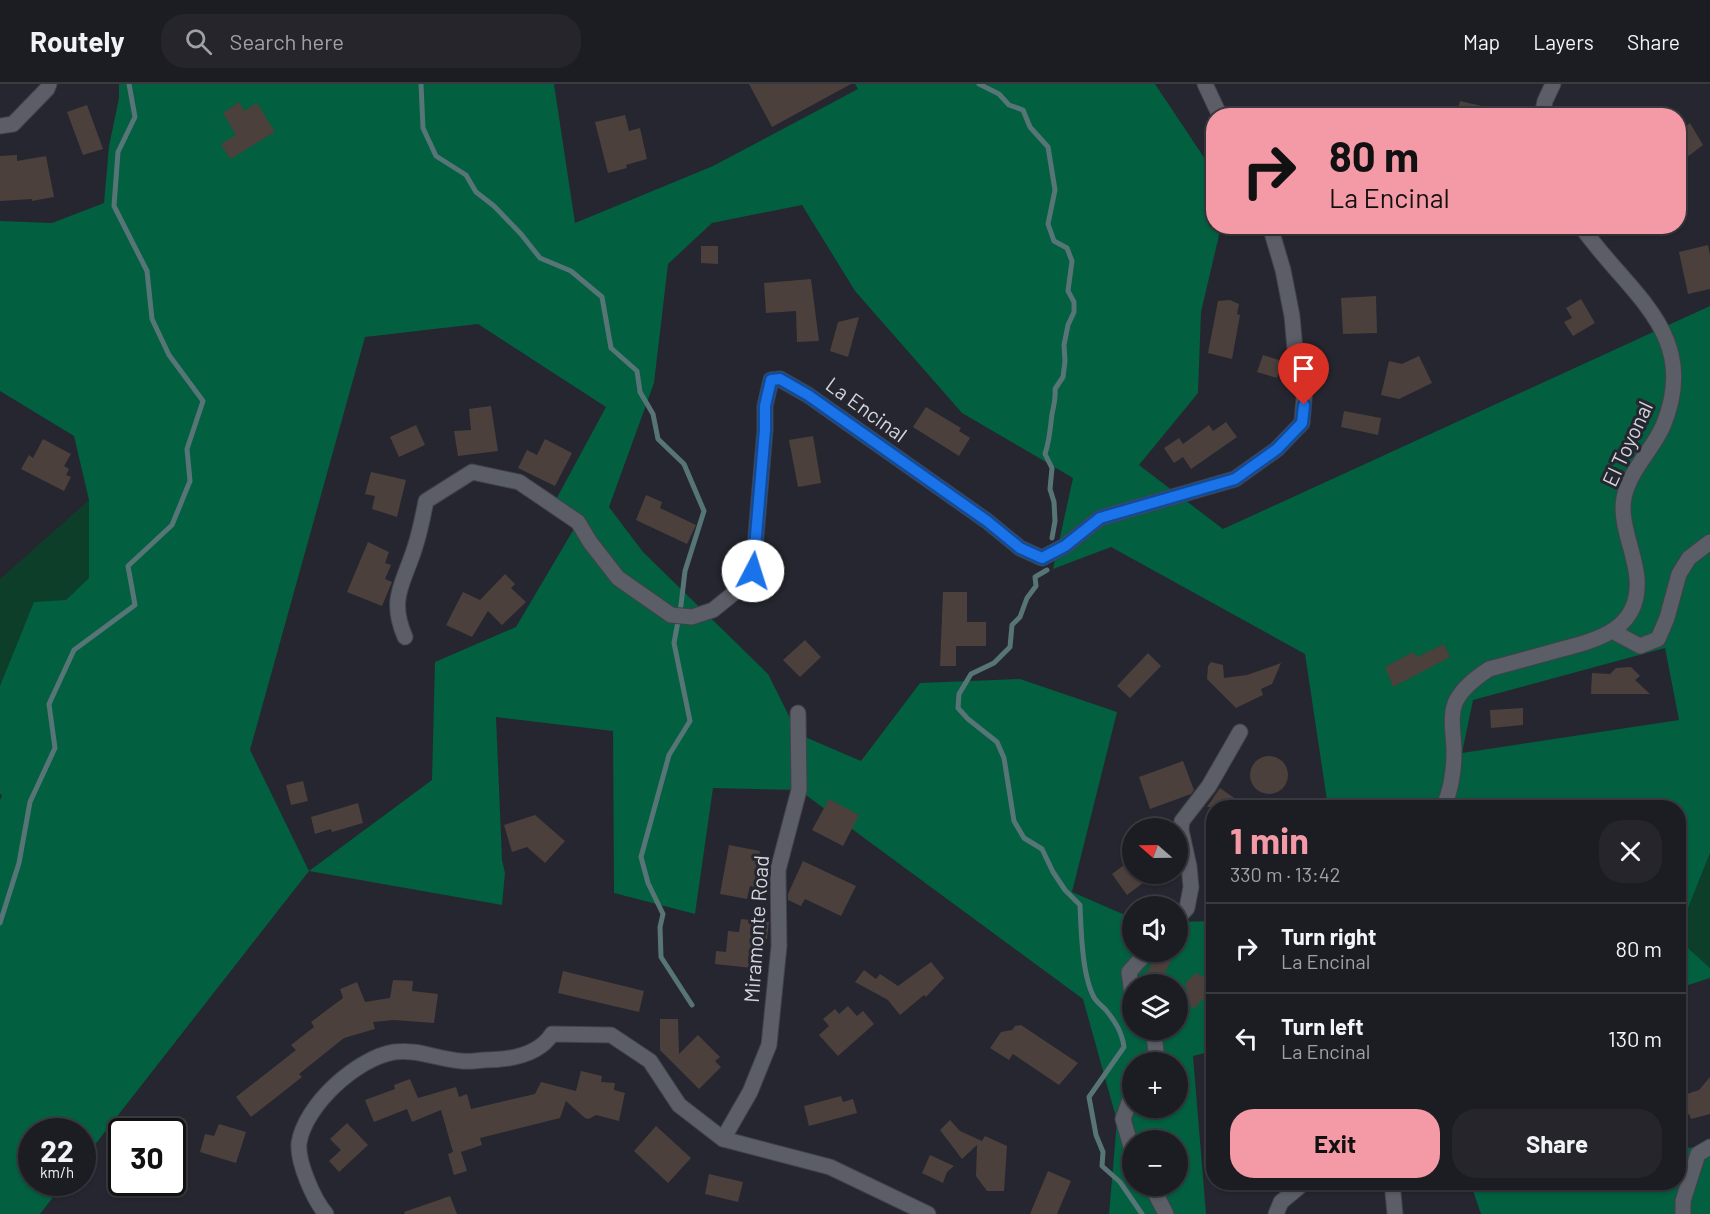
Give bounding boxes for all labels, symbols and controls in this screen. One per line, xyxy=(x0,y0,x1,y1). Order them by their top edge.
search box xyxy=(161,14,581,68)
text: Routely xyxy=(30,24,125,58)
icon: search xyxy=(182,25,215,58)
text: Search here xyxy=(230,28,344,54)
text: Map xyxy=(1463,29,1500,54)
text: Layers xyxy=(1533,29,1594,54)
text: Share xyxy=(1627,29,1680,54)
text: 80 m xyxy=(1329,130,1419,180)
icon: right xyxy=(1230,132,1308,210)
text: La Encinal xyxy=(1329,181,1450,213)
pin xyxy=(1278,343,1329,405)
icon: arrive xyxy=(1287,352,1320,385)
street label: La Encinal xyxy=(822,371,912,446)
street label: El Toyonal xyxy=(1596,397,1657,490)
position arrow xyxy=(721,539,785,603)
north arrow xyxy=(1122,818,1188,884)
map controls xyxy=(1122,818,1188,1196)
text: 1 min xyxy=(1230,818,1309,861)
button: close xyxy=(1599,820,1662,883)
street label: Miramonte Road xyxy=(738,854,773,1004)
text: 330 m · 13:42 xyxy=(1230,862,1340,886)
button: sound xyxy=(1122,896,1188,962)
text: Turn right xyxy=(1281,923,1376,949)
icon: right xyxy=(1230,932,1263,965)
text: 80 m xyxy=(1616,935,1662,961)
text: La Encinal xyxy=(1281,949,1370,973)
button: layers xyxy=(1122,974,1188,1040)
text: Turn left xyxy=(1281,1013,1364,1039)
icon: left xyxy=(1230,1022,1263,1055)
text: 130 m xyxy=(1608,1025,1662,1051)
text: La Encinal xyxy=(1281,1039,1370,1063)
button: + xyxy=(1122,1052,1188,1118)
button: Exit xyxy=(1230,1109,1440,1178)
button: Share xyxy=(1452,1109,1662,1178)
speed limit sign: 30 xyxy=(108,1118,186,1196)
button: − xyxy=(1122,1130,1188,1196)
text: 22 xyxy=(40,1132,74,1168)
text: km/h xyxy=(40,1163,74,1181)

